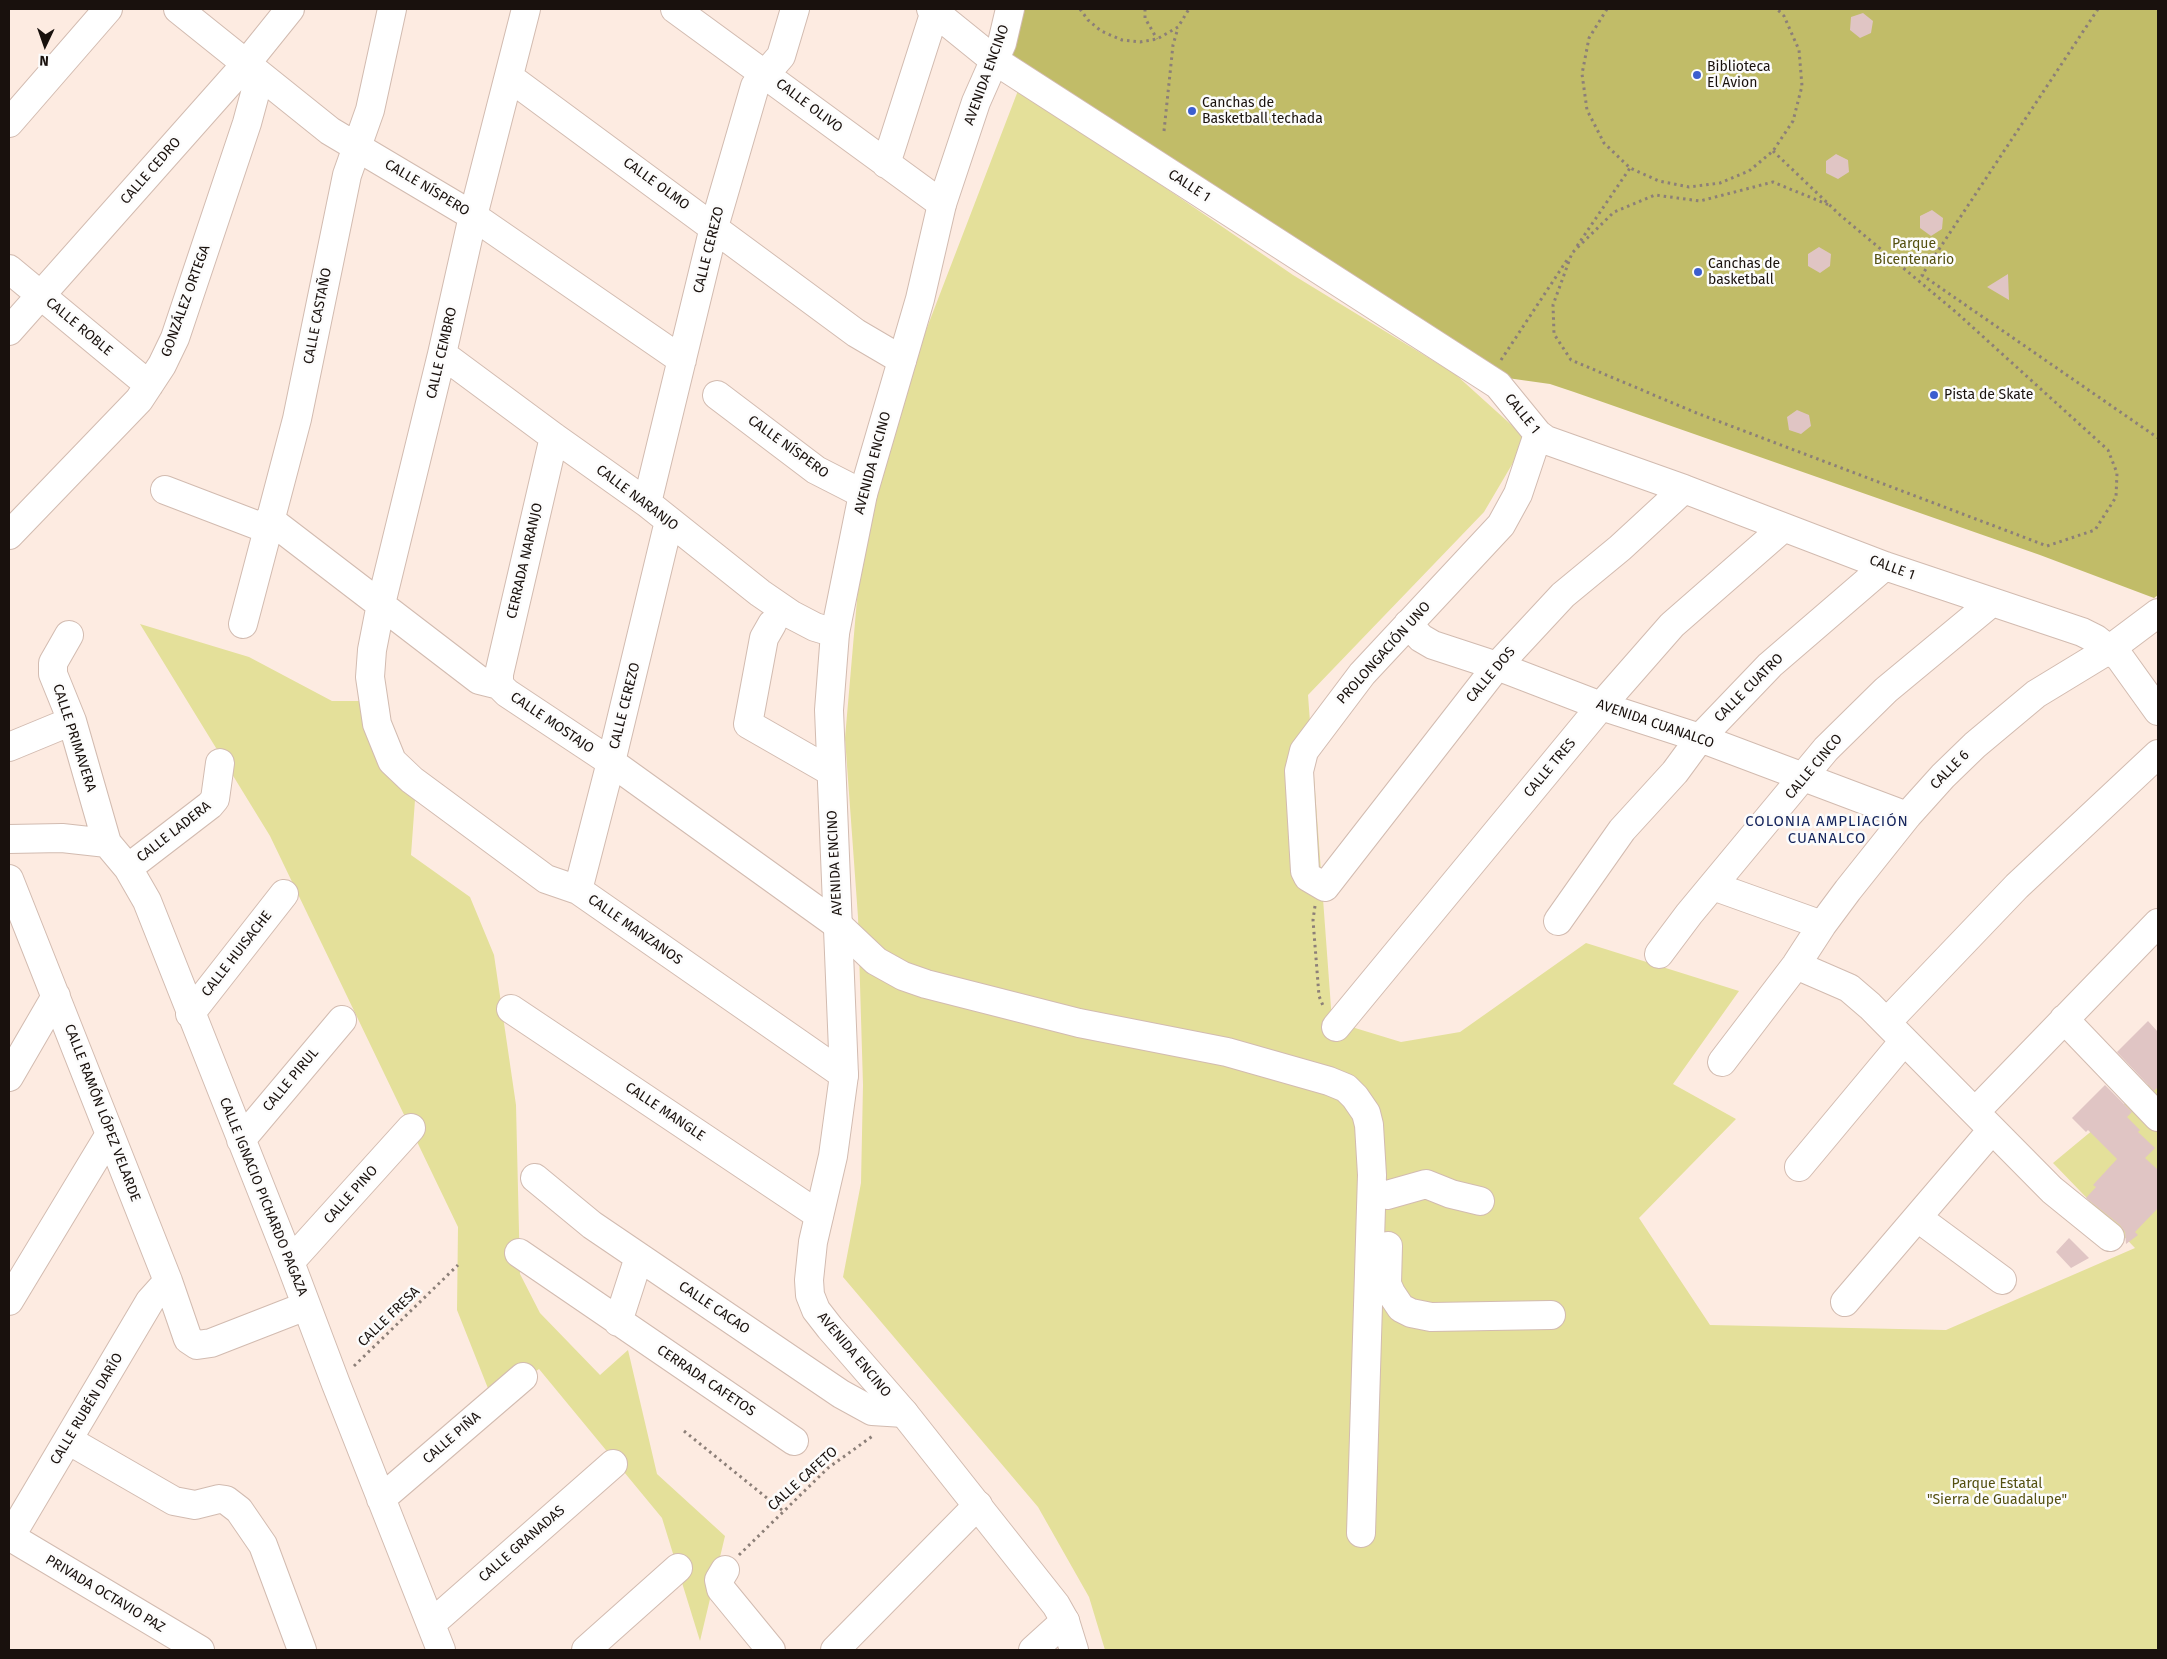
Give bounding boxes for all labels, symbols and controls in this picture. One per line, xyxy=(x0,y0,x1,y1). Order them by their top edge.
north arrow xyxy=(20,20,70,70)
street label: AVENIDA ENCINO xyxy=(961,22,1013,128)
text: N xyxy=(39,52,49,69)
place label: Biblioteca El Avion xyxy=(1707,59,1771,92)
marker: Biblioteca El Avion xyxy=(1691,69,1703,81)
street label: CALLE OLIVO xyxy=(772,75,846,137)
place label: Canchas de Basketball techada xyxy=(1202,95,1323,128)
marker: Canchas de Basketball techada xyxy=(1186,105,1198,117)
street label: CALLE CEDRO xyxy=(117,134,185,208)
street label: CALLE OLMO xyxy=(620,154,692,214)
street label: CALLE NÍSPERO xyxy=(382,156,472,220)
street label: CALLE 1 xyxy=(1165,166,1213,206)
street label: CALLE CEREZO xyxy=(690,205,728,295)
park label: Parque Bicentenario xyxy=(1874,236,1954,268)
street label: GONZÁLEZ ORTEGA xyxy=(158,243,214,359)
place label: Canchas de basketball xyxy=(1708,256,1780,288)
street label: CALLE CASTAÑO xyxy=(300,266,336,366)
marker: Canchas de basketball xyxy=(1692,266,1704,278)
street label: CALLE ROBLE xyxy=(42,294,116,360)
street label: CALLE CEMBRO xyxy=(423,305,461,401)
place label: Pista de Skate xyxy=(1944,387,2033,403)
marker: Pista de Skate xyxy=(1928,389,1940,401)
street label: CALLE 1 xyxy=(1501,390,1543,438)
street label: AVENIDA ENCINO xyxy=(851,410,895,516)
street label: CALLE NÍSPERO xyxy=(744,412,832,482)
street label: CALLE NARANJO xyxy=(593,462,681,534)
street label: CERRADA NARANJO xyxy=(503,501,547,621)
street label: CALLE 1 xyxy=(1867,552,1917,584)
street label: PROLONGACIÓN UNO xyxy=(1334,598,1434,708)
street label: CALLE DOS xyxy=(1463,644,1519,706)
street label: CALLE CUATRO xyxy=(1711,650,1787,726)
street label: CALLE CEREZO xyxy=(606,661,644,751)
street label: CALLE PRIMAVERA xyxy=(49,682,99,794)
street label: CALLE MOSTAJO xyxy=(507,689,597,757)
street label: AVENIDA CUANALCO xyxy=(1594,696,1716,752)
street label: CALLE CINCO xyxy=(1782,731,1846,803)
street label: CALLE TRES xyxy=(1521,735,1579,801)
street label: CALLE 6 xyxy=(1927,747,1973,793)
street label: CALLE LADERA xyxy=(134,798,214,866)
street label: AVENIDA ENCINO xyxy=(824,810,846,916)
district label: COLONIA AMPLIACIÓN CUANALCO xyxy=(1743,813,1911,848)
street label: CALLE MANZANOS xyxy=(584,891,686,969)
street label: CALLE HUISACHE xyxy=(198,908,276,1000)
street label: CALLE RAMÓN LÓPEZ VELARDE xyxy=(60,1022,144,1204)
street label: CALLE PIRUL xyxy=(260,1045,322,1115)
street label: CALLE MANGLE xyxy=(622,1079,708,1145)
street label: CALLE IGNACIO PICHARDO PAGAZA xyxy=(215,1095,311,1299)
street label: CALLE PINO xyxy=(320,1162,382,1228)
street label: CALLE CACAO xyxy=(675,1278,753,1338)
street label: CALLE FRESA xyxy=(355,1283,423,1351)
street label: AVENIDA ENCINO xyxy=(814,1309,894,1401)
street label: CERRADA CAFETOS xyxy=(654,1342,758,1420)
street label: CALLE RUBÉN DARÍO xyxy=(47,1350,127,1468)
street label: CALLE PIÑA xyxy=(420,1408,484,1468)
street label: CALLE CAFETO xyxy=(765,1443,841,1515)
park label: Parque Estatal "Sierra de Guadalupe" xyxy=(1927,1476,2067,1508)
street label: CALLE GRANADAS xyxy=(476,1502,568,1586)
street label: PRIVADA OCTAVIO PAZ xyxy=(42,1552,168,1636)

